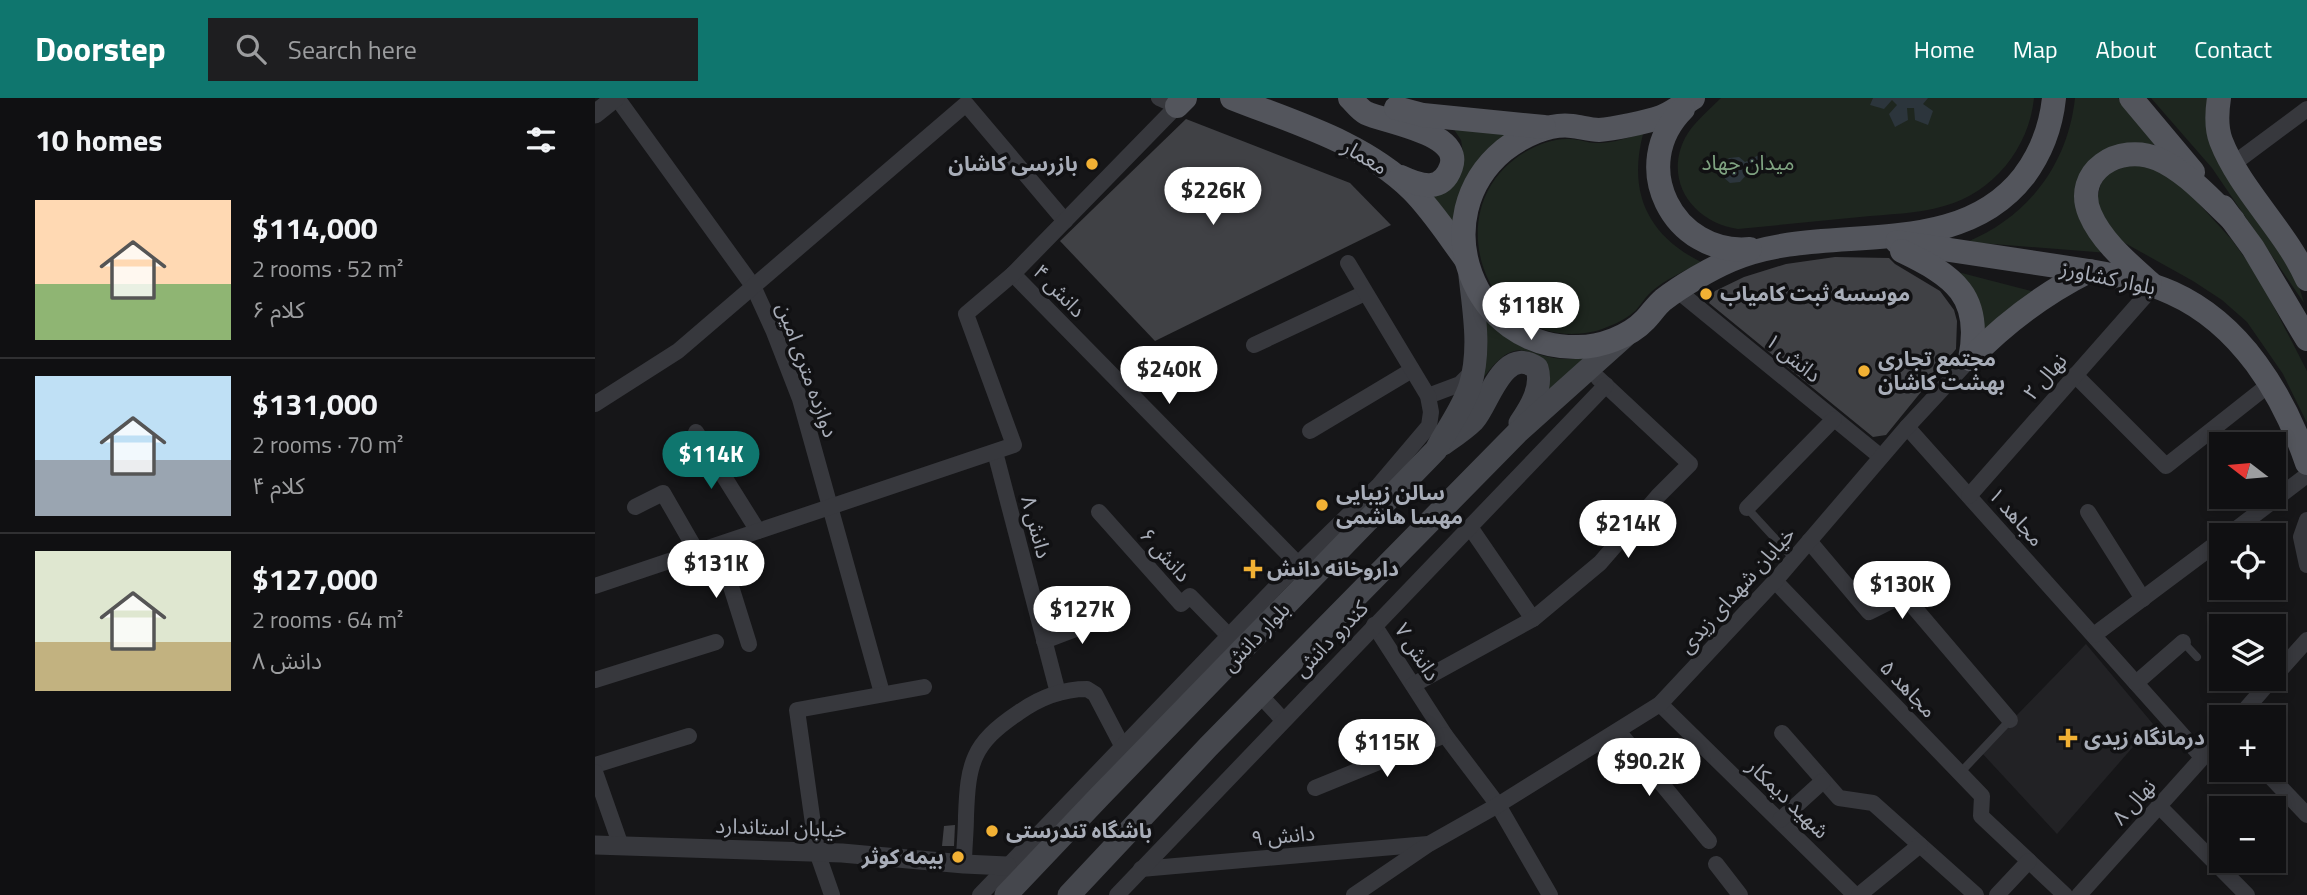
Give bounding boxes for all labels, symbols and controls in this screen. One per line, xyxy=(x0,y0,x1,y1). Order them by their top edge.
search box xyxy=(208,18,698,81)
text: Doorstep xyxy=(35,24,166,74)
icon: search xyxy=(232,30,270,68)
text: Search here xyxy=(288,30,417,69)
text: Home xyxy=(1914,31,1975,67)
text: Map xyxy=(2013,31,2058,67)
text: About xyxy=(2096,31,2156,67)
text: Contact xyxy=(2194,31,2272,67)
text: 10 homes xyxy=(35,117,162,163)
icon: filters xyxy=(522,121,560,159)
street label: معمار xyxy=(1336,130,1394,182)
park label: میدان جهاد xyxy=(1701,146,1795,178)
place label: بازرسی کاشان xyxy=(948,147,1078,179)
marker: بازرسی کاشان xyxy=(1084,156,1100,172)
pin: $226K xyxy=(1164,167,1262,227)
text: $226K xyxy=(1180,172,1246,207)
text: $114,000 xyxy=(252,205,378,251)
icon: home xyxy=(91,228,175,312)
text: 2 rooms · 52 m² xyxy=(252,251,403,286)
street label: بلوار کشاورز xyxy=(2057,251,2159,303)
street label: دانش ۴ xyxy=(1026,256,1093,324)
place label: موسسه ثبت کامیاب xyxy=(1720,277,1910,309)
pin: $118K xyxy=(1482,282,1580,342)
marker: موسسه ثبت کامیاب xyxy=(1698,286,1714,302)
text: $118K xyxy=(1498,287,1564,322)
text: کلام ۶ xyxy=(252,292,305,327)
street label: دوازده متری امین xyxy=(769,298,847,442)
street label: دانش ۱ xyxy=(1759,325,1829,390)
place label: مجتمع تجاری بهشت کاشان xyxy=(1878,342,2005,398)
pin: $240K xyxy=(1120,346,1218,406)
street label: نهال ۲ xyxy=(2015,346,2074,407)
text: $240K xyxy=(1136,351,1202,386)
marker: مجتمع تجاری بهشت کاشان xyxy=(1856,363,1872,379)
text: $131,000 xyxy=(252,381,378,427)
icon: home xyxy=(91,404,175,488)
text: 2 rooms · 70 m² xyxy=(252,427,403,462)
pin: $114K xyxy=(662,432,760,491)
north arrow xyxy=(2209,432,2285,509)
map controls xyxy=(2209,432,2286,873)
text: $114K xyxy=(678,436,744,471)
text: کلام ۴ xyxy=(252,468,305,503)
place label: سالن زیبایی مهسا هاشمی xyxy=(1336,476,1463,532)
street label: مجاهد ۱ xyxy=(1981,479,2052,553)
street label: دانش ۸ xyxy=(1013,492,1061,562)
marker: سالن زیبایی مهسا هاشمی xyxy=(1314,497,1330,513)
pin: $214K xyxy=(1579,500,1677,560)
text: $214K xyxy=(1595,505,1661,540)
street label: خیابان شهدای زیدی xyxy=(1670,519,1802,660)
street label: دانش ۶ xyxy=(1132,520,1199,589)
button: locate xyxy=(2209,523,2286,600)
pin: $131K xyxy=(667,540,765,600)
text: $131K xyxy=(683,545,749,580)
place label: داروخانه دانش xyxy=(1267,552,1399,584)
text: $127,000 xyxy=(252,556,378,602)
marker: داروخانه دانش xyxy=(1245,561,1261,577)
pin: $130K xyxy=(1853,561,1951,621)
text: $130K xyxy=(1869,566,1935,601)
icon: home xyxy=(91,579,175,663)
pin: $127K xyxy=(1033,587,1131,646)
text: $127K xyxy=(1049,591,1115,626)
street label: کندرو دانش xyxy=(1285,592,1375,684)
street label: بلوار دانش xyxy=(1214,594,1297,679)
text: 2 rooms · 64 m² xyxy=(252,602,403,637)
button: layers xyxy=(2209,614,2286,691)
street label: دانش ۷ xyxy=(1387,616,1449,687)
text: دانش ۸ xyxy=(252,643,322,678)
street label: مجاهد ۵ xyxy=(1873,652,1945,725)
button: + xyxy=(2209,705,2286,782)
pin: $115K xyxy=(1338,720,1436,779)
place label: درمانگاه زیدی xyxy=(2084,721,2205,753)
text: $115K xyxy=(1354,724,1420,759)
marker: درمانگاه زیدی xyxy=(2058,728,2078,748)
pin: $90.2K xyxy=(1592,738,1706,798)
text: $90.2K xyxy=(1613,743,1685,778)
street label: شهید دیمکار xyxy=(1740,750,1837,846)
street label: نهال ۸ xyxy=(2103,771,2163,832)
button: − xyxy=(2209,796,2286,873)
street label: خیابان استاندارد xyxy=(715,809,847,845)
place label: باشگاه تندرستی xyxy=(1006,814,1152,846)
street label: دانش ۹ xyxy=(1250,816,1316,854)
marker: باشگاه تندرستی xyxy=(984,823,1000,839)
place label: بیمه کوثر xyxy=(861,840,944,872)
marker: بیمه کوثر xyxy=(950,849,966,865)

